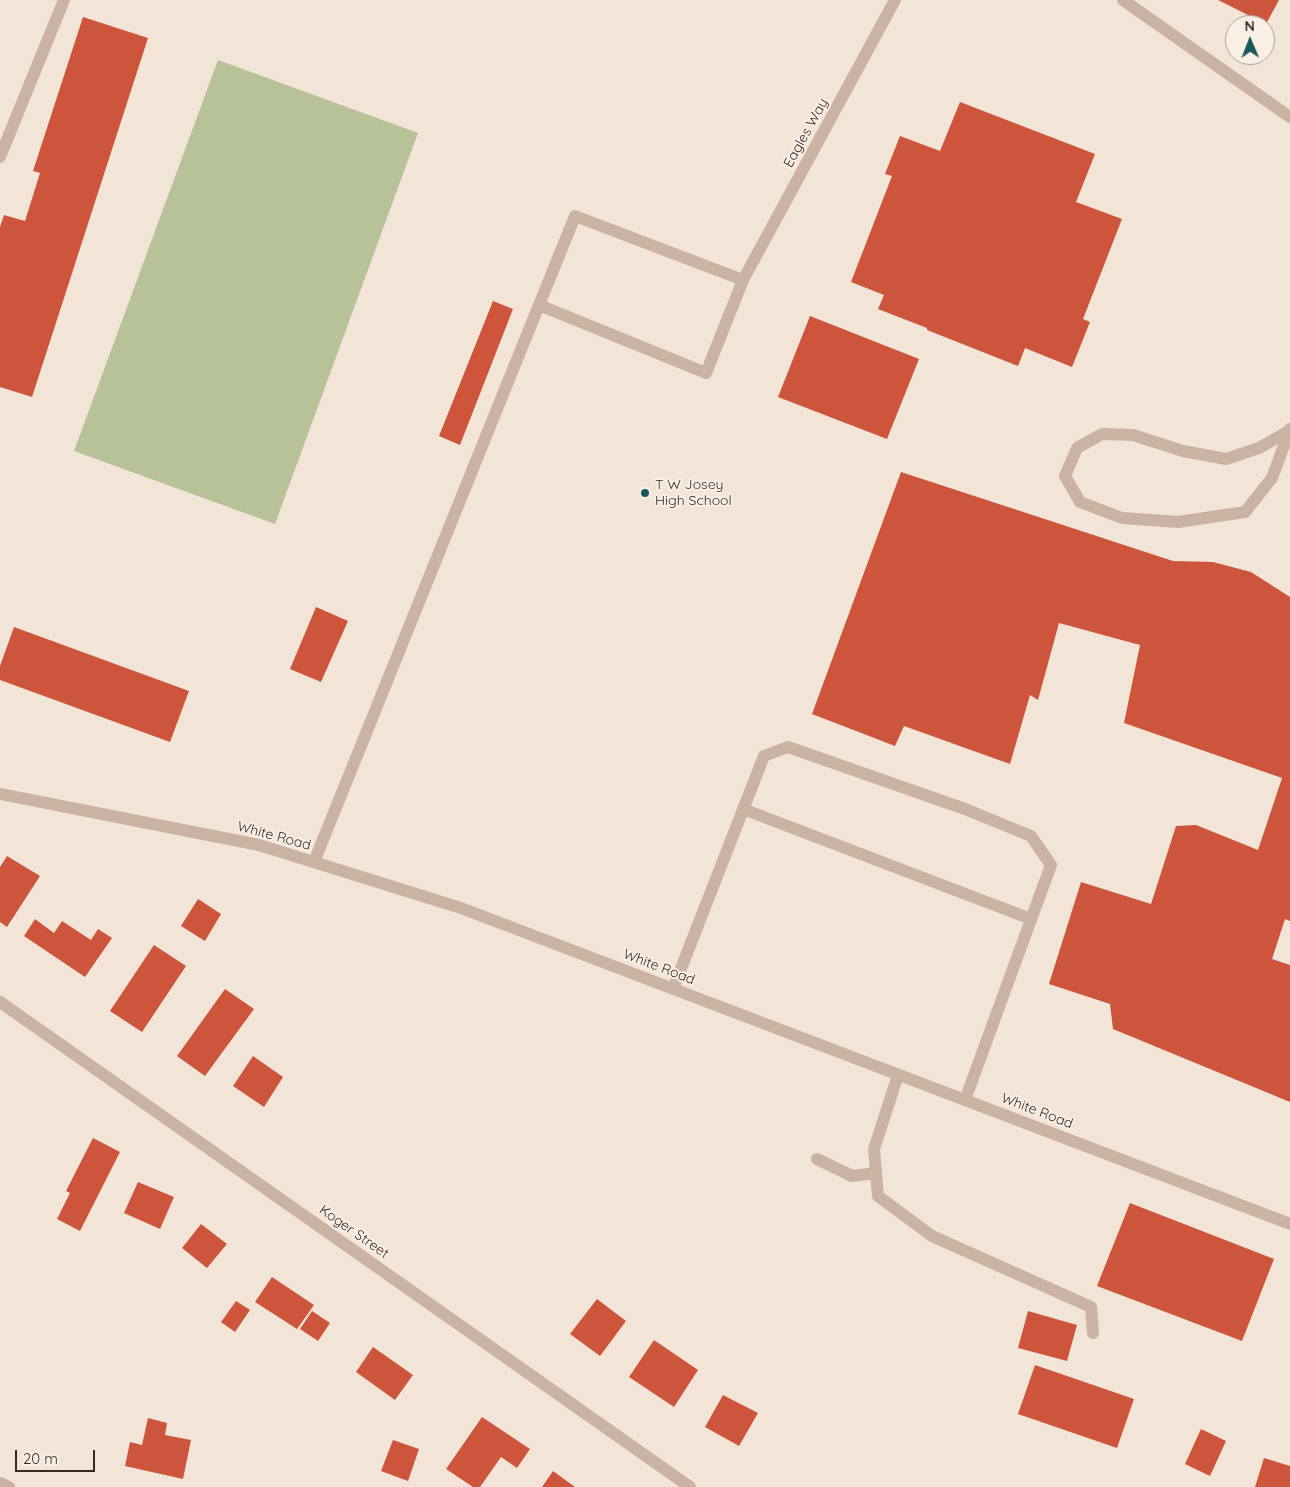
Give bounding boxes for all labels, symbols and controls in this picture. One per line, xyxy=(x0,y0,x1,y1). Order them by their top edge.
north arrow xyxy=(1225,15,1275,65)
text: N xyxy=(1244,17,1255,35)
street label: Eagles Way xyxy=(780,96,832,170)
place label: T W Josey High School xyxy=(655,477,732,510)
marker: T W Josey High School xyxy=(639,487,651,499)
street label: White Road xyxy=(235,818,313,854)
street label: White Road xyxy=(621,946,697,988)
street label: White Road xyxy=(999,1090,1075,1132)
street label: Koger Street xyxy=(316,1202,392,1262)
scale bar xyxy=(18,1440,98,1472)
text: 20 m xyxy=(23,1449,58,1468)

